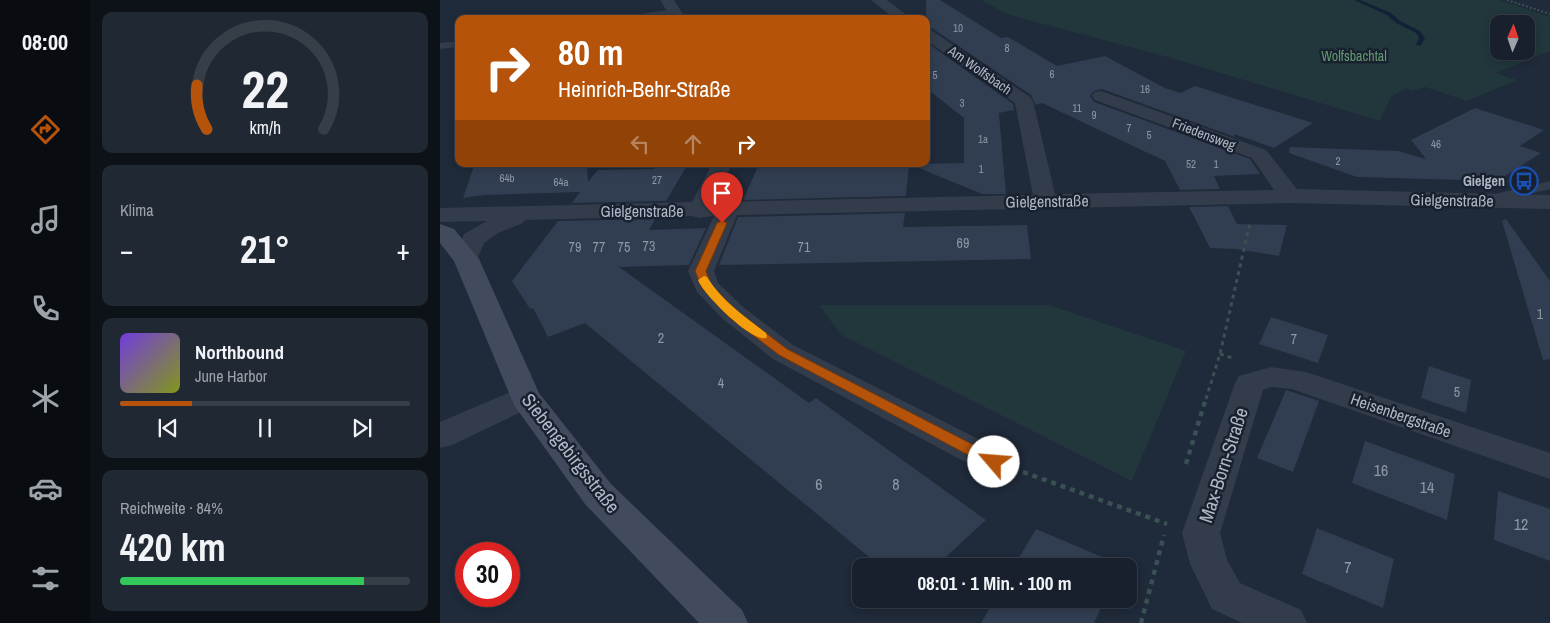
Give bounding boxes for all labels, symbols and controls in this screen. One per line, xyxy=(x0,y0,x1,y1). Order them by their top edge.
north arrow xyxy=(1490,15,1535,60)
map controls xyxy=(1490,15,1535,60)
house number: 10 xyxy=(953,21,963,35)
text: 08:00 xyxy=(22,27,68,57)
text: 80 m xyxy=(558,29,623,76)
icon: right xyxy=(475,35,540,100)
street label: Am Wolfsbach xyxy=(944,41,1015,99)
house number: 8 xyxy=(1004,41,1010,55)
park label: Wolfsbachtal xyxy=(1321,47,1387,65)
text: 22 xyxy=(241,54,289,124)
house number: 6 xyxy=(1049,67,1055,81)
house number: 5 xyxy=(932,68,938,82)
text: Heinrich-Behr-Straße xyxy=(558,74,730,104)
house number: 16 xyxy=(1140,82,1150,96)
house number: 3 xyxy=(959,96,965,110)
house number: 11 xyxy=(1072,101,1082,115)
house number: 9 xyxy=(1091,108,1097,122)
icon: directions xyxy=(28,112,63,147)
street label: Friedensweg xyxy=(1170,114,1239,155)
text: km/h xyxy=(249,116,281,140)
house number: 7 xyxy=(1126,121,1132,135)
house number: 5 xyxy=(1146,128,1152,142)
icon: left xyxy=(626,130,654,158)
icon: ahead xyxy=(679,130,707,158)
icon: right xyxy=(732,130,760,158)
house number: 1a xyxy=(978,132,988,146)
house number: 46 xyxy=(1431,137,1441,151)
house number: 2 xyxy=(1335,154,1341,168)
house number: 52 xyxy=(1186,157,1196,171)
house number: 1 xyxy=(1213,157,1219,171)
house number: 1 xyxy=(978,162,984,176)
bus stop icon: Gielgen xyxy=(1509,166,1539,196)
house number: 64b xyxy=(499,171,515,185)
pin xyxy=(701,172,743,223)
place label: Gielgen xyxy=(1463,172,1505,190)
house number: 27 xyxy=(652,173,662,187)
house number: 64a xyxy=(553,175,569,189)
icon: arrive xyxy=(708,179,736,207)
street label: Gielgenstraße xyxy=(1410,188,1494,212)
street label: Gielgenstraße xyxy=(1005,189,1089,213)
text: Klima xyxy=(120,199,154,221)
street label: Gielgenstraße xyxy=(600,200,684,222)
icon: music xyxy=(28,202,63,237)
text: 21° xyxy=(240,224,290,275)
text: − xyxy=(120,231,133,269)
text: + xyxy=(397,231,410,269)
house number: 69 xyxy=(957,234,969,252)
house number: 73 xyxy=(643,237,655,255)
house number: 79 xyxy=(569,238,581,256)
house number: 77 xyxy=(593,238,605,256)
house number: 75 xyxy=(618,238,630,256)
house number: 71 xyxy=(798,238,811,256)
icon: phone xyxy=(28,291,63,326)
house number: 1 xyxy=(1537,305,1544,323)
house number: 2 xyxy=(658,329,664,347)
house number: 7 xyxy=(1291,330,1297,348)
text: Northbound xyxy=(195,339,284,365)
text: June Harbor xyxy=(195,365,267,387)
house number: 4 xyxy=(718,374,725,392)
icon: climate xyxy=(28,381,63,416)
house number: 5 xyxy=(1454,383,1460,401)
street label: Siebengebirgsstraße xyxy=(516,388,626,518)
street label: Heisenbergstraße xyxy=(1348,388,1454,442)
street label: Max-Born-Straße xyxy=(1192,404,1254,526)
icon: previous xyxy=(154,414,182,442)
icon: pause xyxy=(251,414,279,442)
icon: next xyxy=(348,414,376,442)
position arrow xyxy=(967,435,1019,487)
house number: 16 xyxy=(1374,459,1388,481)
icon: car xyxy=(28,471,63,506)
house number: 6 xyxy=(815,473,823,495)
house number: 8 xyxy=(892,473,900,495)
house number: 14 xyxy=(1420,476,1434,498)
text: Reichweite · 84% xyxy=(120,497,223,519)
house number: 12 xyxy=(1514,513,1528,535)
text: 420 km xyxy=(120,522,226,573)
speed limit sign: 30 xyxy=(455,542,520,607)
house number: 7 xyxy=(1344,556,1352,578)
icon: filters xyxy=(28,561,63,596)
text: 08:01 · 1 Min. · 100 m xyxy=(917,570,1072,596)

